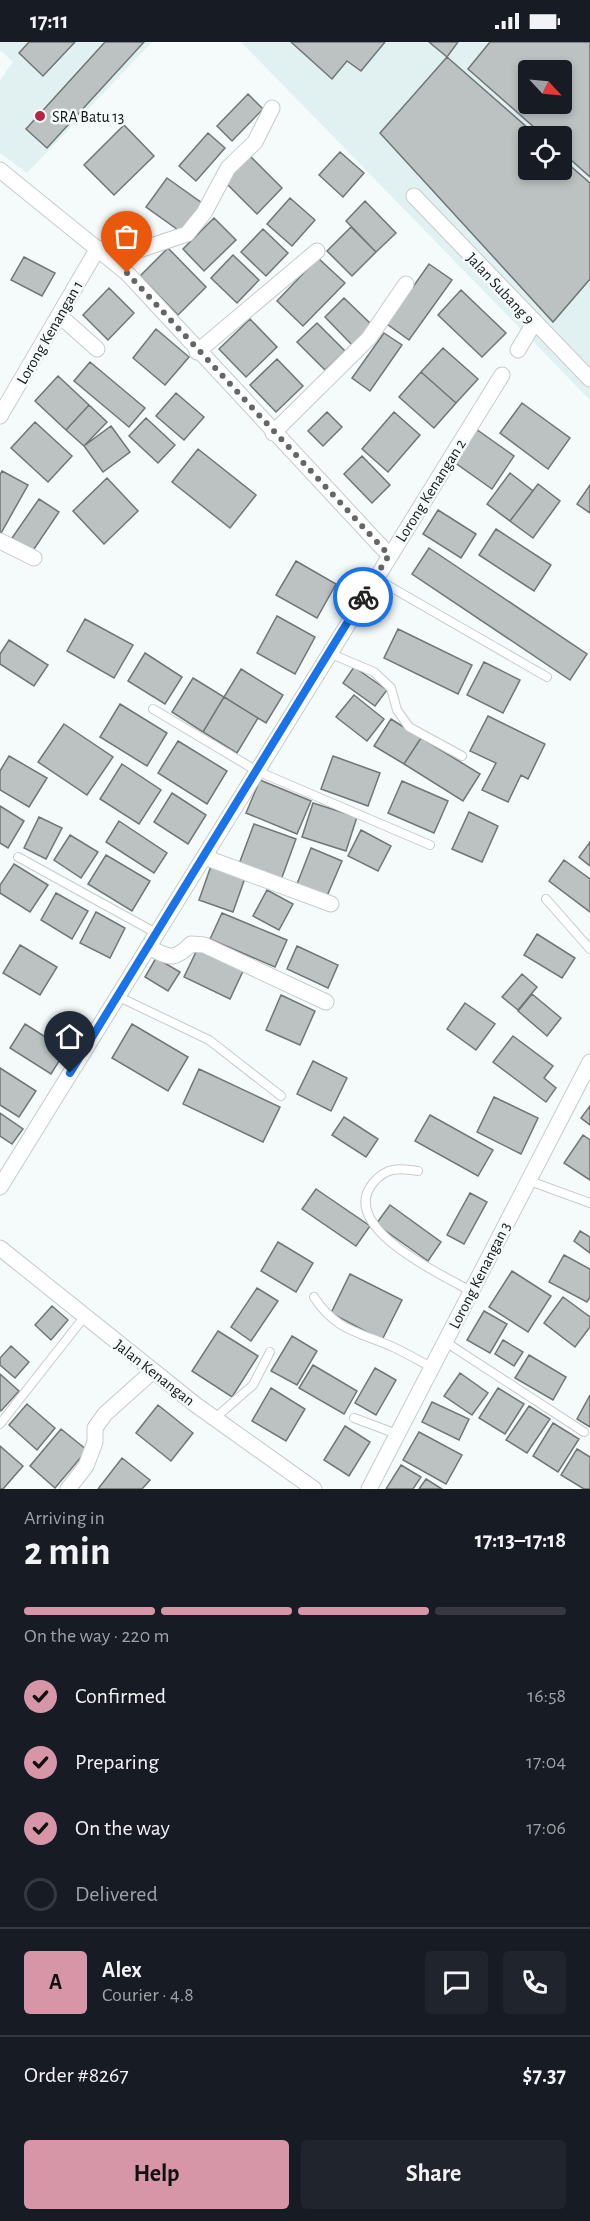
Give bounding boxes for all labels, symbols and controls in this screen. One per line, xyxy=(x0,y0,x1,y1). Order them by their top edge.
text: 17:11 xyxy=(30,10,68,32)
north arrow xyxy=(518,60,572,114)
map controls xyxy=(518,60,572,180)
marker: SRA Batu 13 xyxy=(33,109,47,123)
place label: SRA Batu 13 xyxy=(52,109,124,125)
button: locate xyxy=(518,126,572,180)
pin xyxy=(101,211,152,273)
icon: bag xyxy=(110,220,143,253)
street label: Jalan Subang 9 xyxy=(463,250,537,328)
street label: Lorong Kenangan 1 xyxy=(14,278,86,387)
street label: Lorong Kenangan 2 xyxy=(393,436,469,545)
courier xyxy=(333,567,393,627)
icon: bike xyxy=(347,581,380,614)
pin xyxy=(44,1011,95,1073)
icon: home xyxy=(53,1020,86,1053)
street label: Lorong Kenangan 3 xyxy=(446,1219,514,1331)
street label: Jalan Kenangan xyxy=(111,1337,197,1409)
text: Arriving in xyxy=(24,1508,105,1528)
text: 17:13–17:18 xyxy=(475,1529,566,1551)
text: 2 min xyxy=(24,1533,111,1572)
text: On the way · 220 m xyxy=(24,1626,170,1646)
icon: check xyxy=(24,1680,57,1713)
text: Confirmed xyxy=(75,1685,166,1707)
text: 16:58 xyxy=(527,1686,566,1706)
icon: check xyxy=(24,1746,57,1779)
text: Preparing xyxy=(75,1751,159,1773)
text: 17:04 xyxy=(526,1752,566,1772)
icon: check xyxy=(24,1812,57,1845)
text: On the way xyxy=(75,1817,170,1839)
text: 17:06 xyxy=(526,1818,566,1838)
text: Delivered xyxy=(75,1883,158,1905)
button: chat xyxy=(425,1951,488,2014)
button: phone xyxy=(503,1951,566,2014)
text: Alex xyxy=(102,1959,142,1981)
text: A xyxy=(49,1971,62,1993)
text: Courier · 4.8 xyxy=(102,1985,194,2005)
text: Order #8267 xyxy=(24,2064,129,2086)
text: $7.37 xyxy=(523,2064,566,2086)
button: Help xyxy=(24,2140,289,2209)
button: Share xyxy=(301,2140,566,2209)

